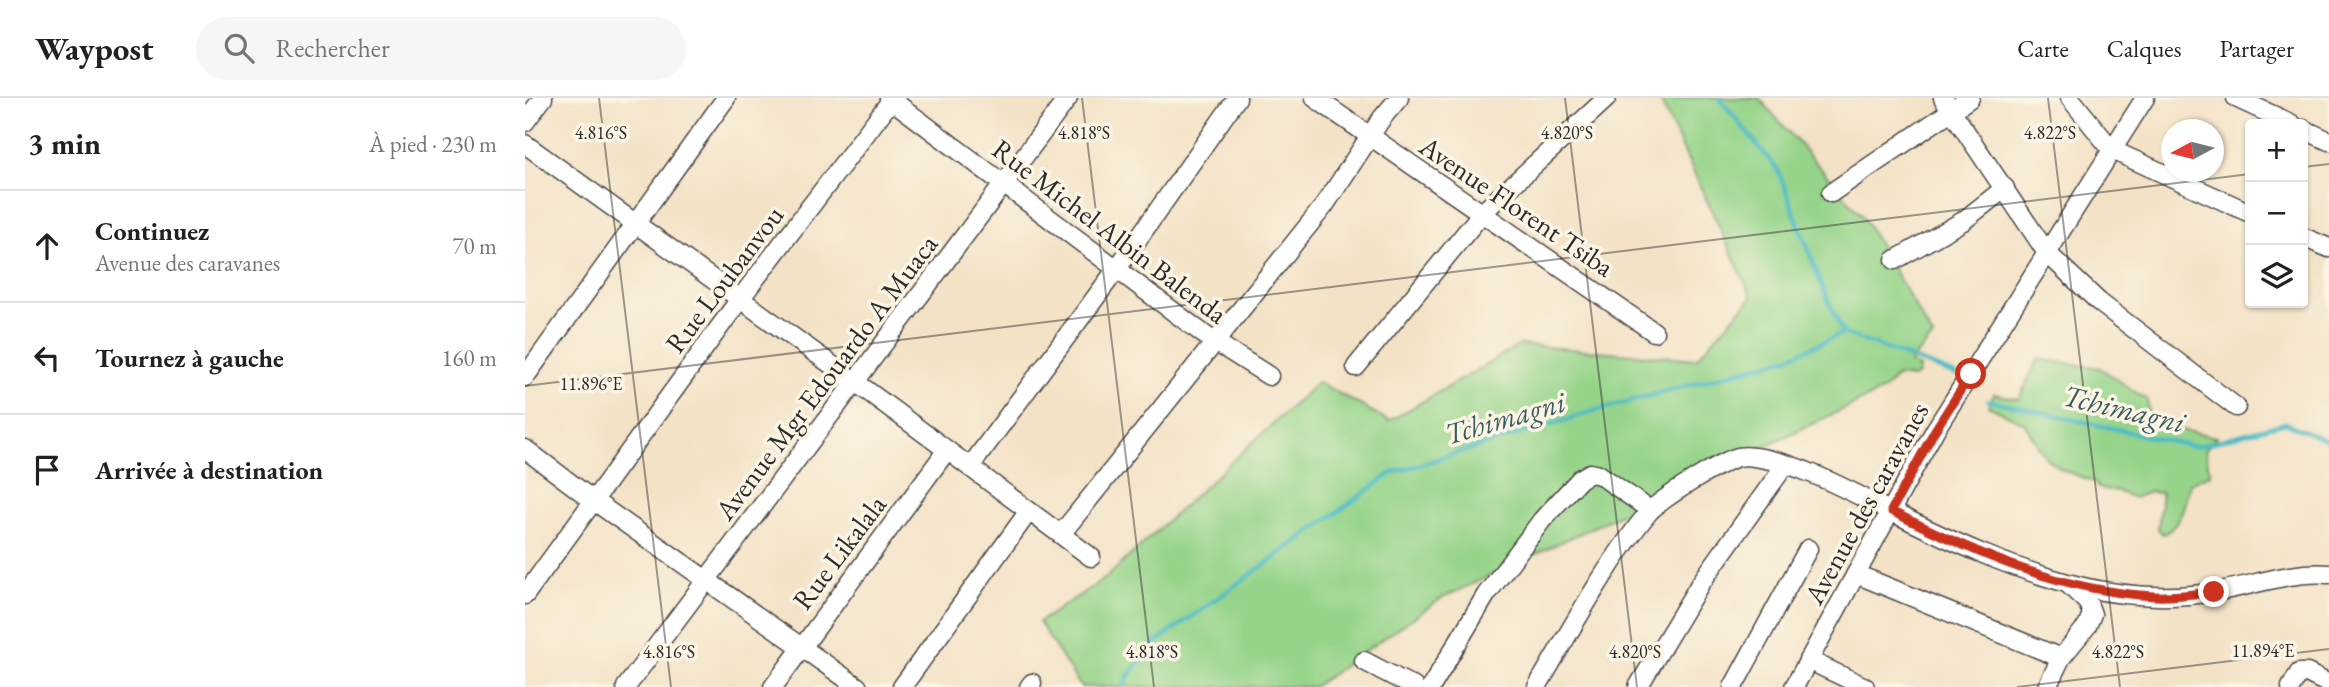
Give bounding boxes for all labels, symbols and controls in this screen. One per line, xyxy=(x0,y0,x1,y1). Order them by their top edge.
search box xyxy=(196,17,686,80)
text: Waypost xyxy=(35,27,154,70)
icon: search xyxy=(220,29,258,67)
text: Rechercher xyxy=(276,31,390,65)
text: Carte xyxy=(2017,33,2069,64)
text: Calques xyxy=(2107,33,2181,64)
text: Partager xyxy=(2219,33,2294,64)
north arrow xyxy=(2161,119,2224,182)
map controls xyxy=(2245,119,2308,308)
button: + xyxy=(2245,119,2308,182)
text: 4.816°S xyxy=(575,121,627,144)
text: 4.818°S xyxy=(1058,121,1110,144)
text: 4.820°S xyxy=(1541,121,1593,144)
text: 4.822°S xyxy=(2024,121,2076,144)
text: 3 min xyxy=(28,124,101,163)
street label: Avenue Florent Tsiba xyxy=(1412,127,1622,285)
text: À pied · 230 m xyxy=(369,129,497,159)
street label: Rue Michel Albin Balenda xyxy=(985,131,1236,332)
button: − xyxy=(2245,182,2308,245)
street label: Rue Loubanvou xyxy=(657,198,791,360)
text: Continuez xyxy=(95,214,209,248)
street label: Avenue Mgr Edouardo A Muaca xyxy=(706,226,946,528)
icon: ahead xyxy=(28,227,66,265)
text: 70 m xyxy=(452,231,497,261)
button: layers xyxy=(2245,245,2308,308)
text: Avenue des caravanes xyxy=(95,248,280,278)
icon: left xyxy=(28,339,66,377)
text: Tournez à gauche xyxy=(95,341,284,375)
text: 160 m xyxy=(441,343,497,373)
route start xyxy=(1955,358,1986,389)
text: 11.896°E xyxy=(560,372,622,395)
water label: Tchimagni xyxy=(2059,376,2190,442)
water label: Tchimagni xyxy=(1440,381,1571,453)
street label: Avenue des caravanes xyxy=(1795,396,1936,611)
icon: arrive xyxy=(28,451,66,489)
text: Arrivée à destination xyxy=(95,453,323,487)
street label: Rue Likalala xyxy=(784,487,894,617)
route end xyxy=(2198,576,2229,607)
text: 11.894°E xyxy=(2232,639,2294,662)
text: 4.816°S xyxy=(643,640,695,663)
text: 4.818°S xyxy=(1126,640,1178,663)
text: 4.820°S xyxy=(1609,640,1661,663)
text: 4.822°S xyxy=(2092,640,2144,663)

